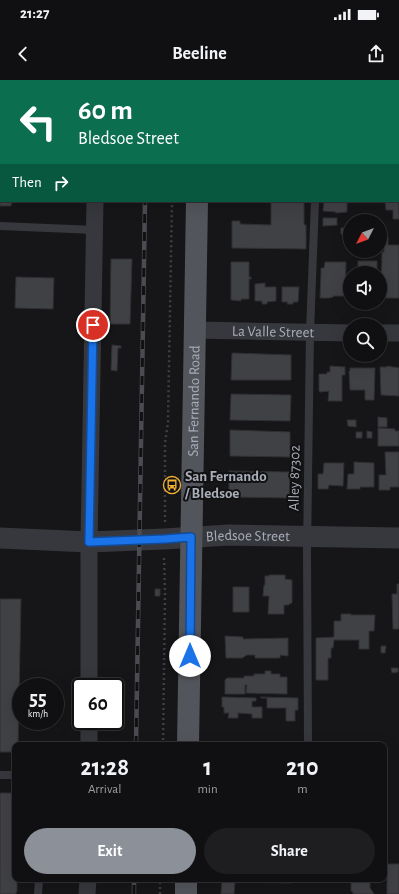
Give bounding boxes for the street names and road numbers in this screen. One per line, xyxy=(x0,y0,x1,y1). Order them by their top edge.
street label: La Valle Street xyxy=(232,324,315,340)
street label: San Fernando Road xyxy=(186,345,203,457)
street label: Alley 87302 xyxy=(286,445,303,511)
street label: Bledsoe Street xyxy=(205,528,290,544)

